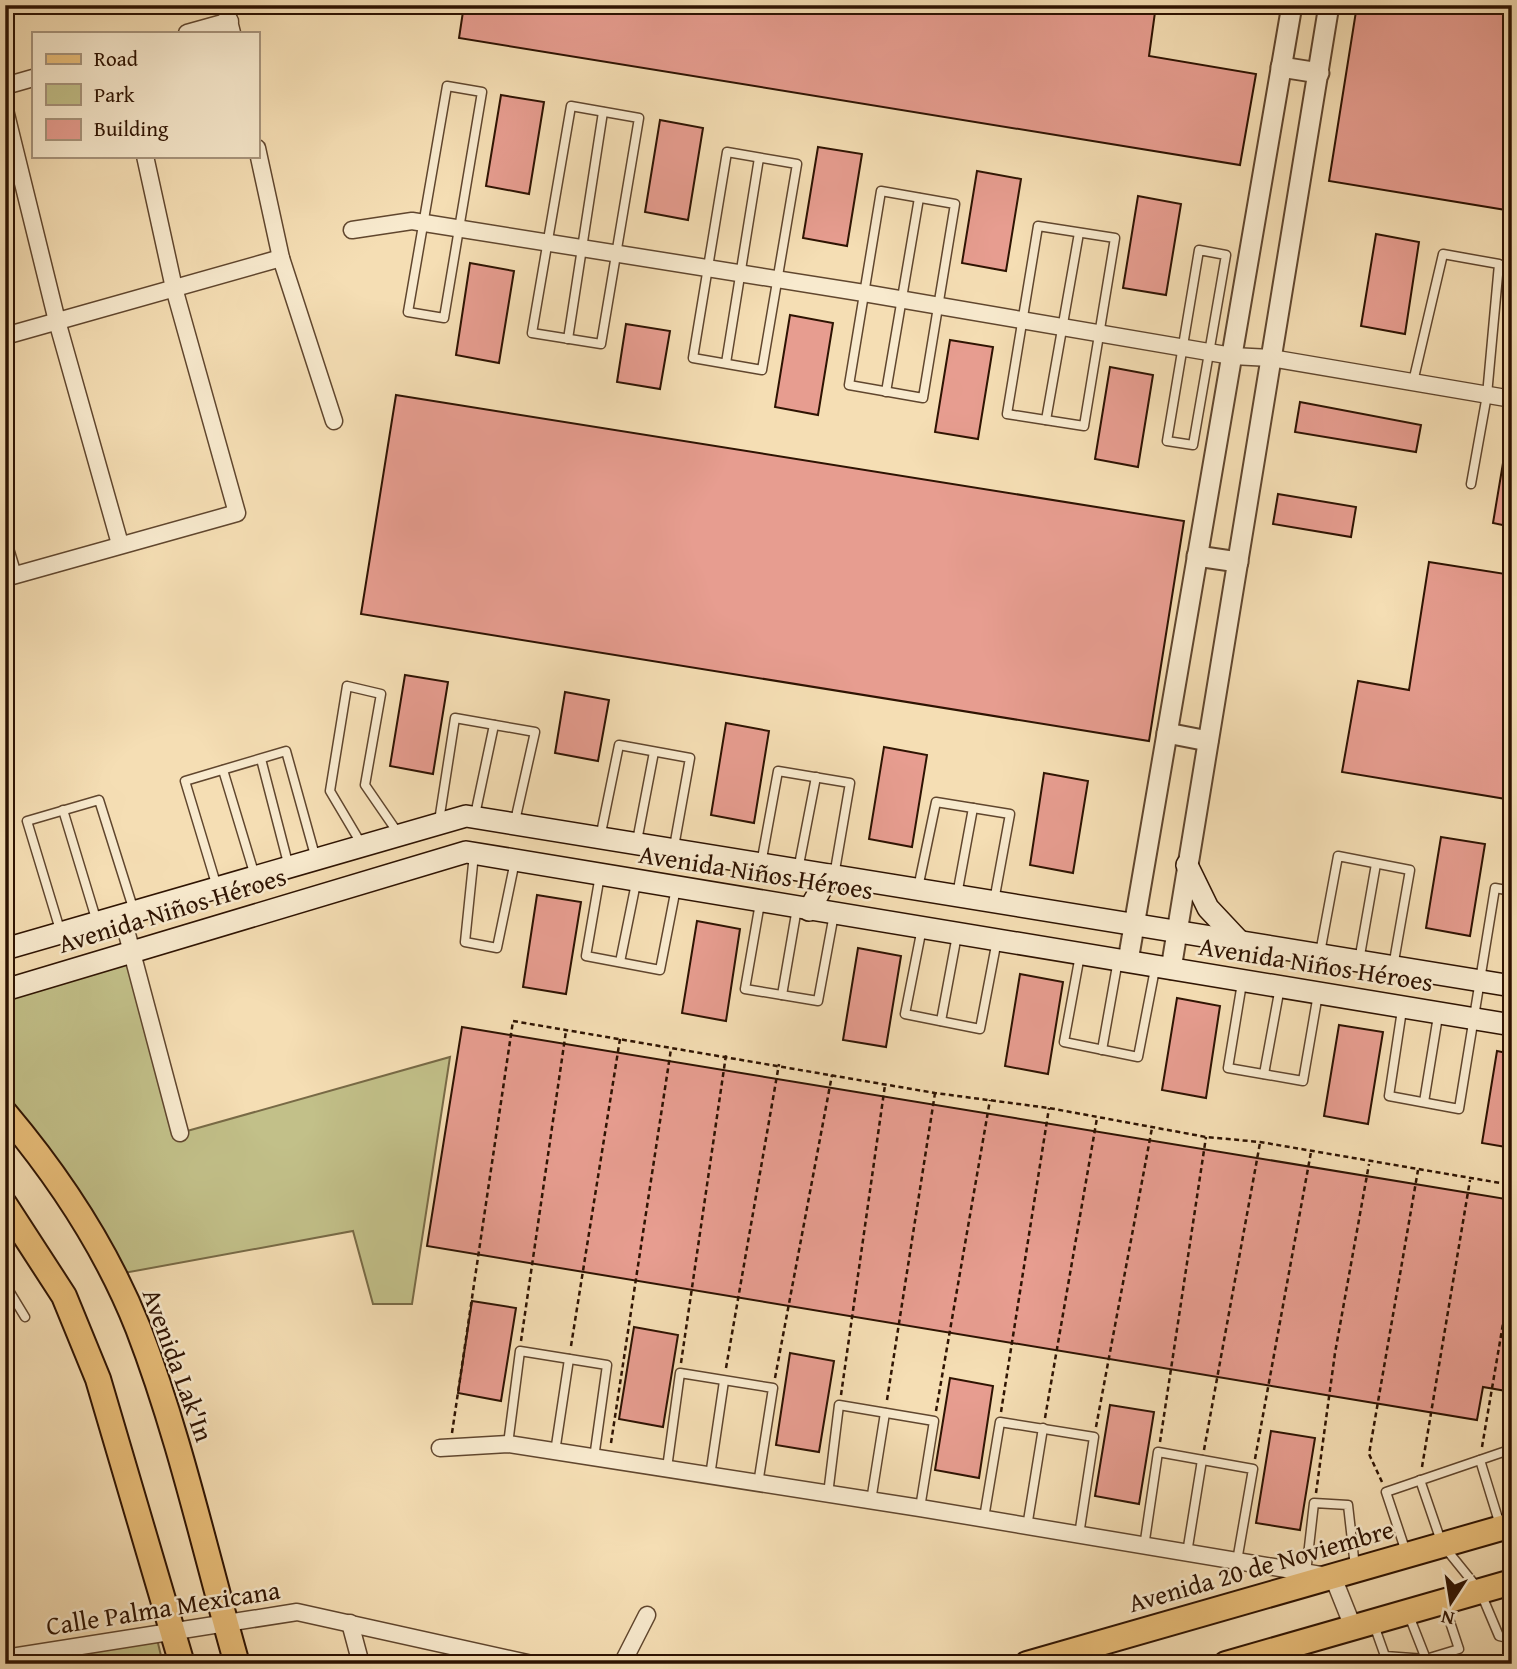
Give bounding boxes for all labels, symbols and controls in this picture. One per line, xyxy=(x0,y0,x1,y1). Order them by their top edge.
legend xyxy=(32,32,259,158)
text: Road xyxy=(94,43,139,74)
text: Park xyxy=(94,79,135,110)
text: Building xyxy=(94,113,169,144)
street label: Avenida Niños Héroes xyxy=(636,834,876,909)
street label: Avenida Niños Héroes xyxy=(53,856,291,963)
street label: Avenida Niños Héroes xyxy=(1196,926,1436,1001)
street label: Avenida Lak'In xyxy=(133,1283,224,1447)
street label: Avenida 20 de Noviembre xyxy=(1123,1509,1398,1622)
north arrow xyxy=(1416,1568,1486,1638)
street label: Calle Palma Mexicana xyxy=(43,1570,283,1645)
text: N xyxy=(1438,1604,1457,1634)

